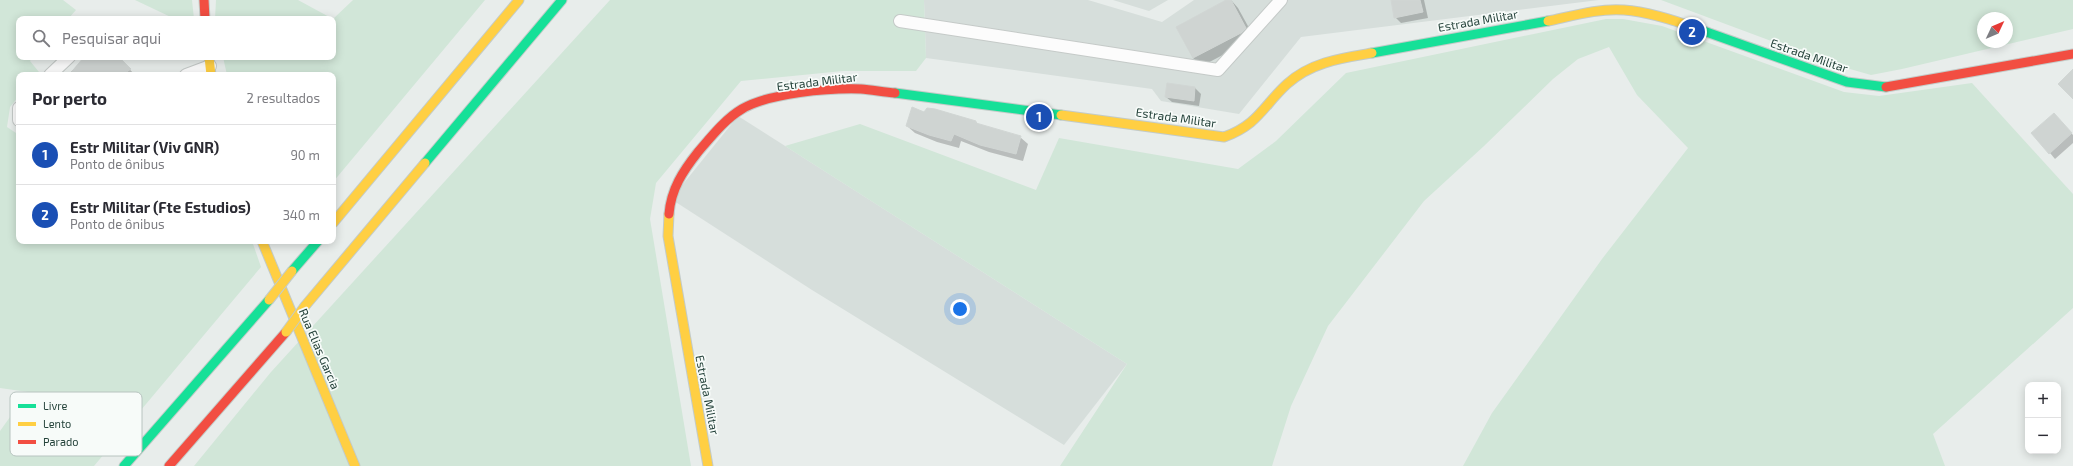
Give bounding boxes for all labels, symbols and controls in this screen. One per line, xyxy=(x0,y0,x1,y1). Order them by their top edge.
street label: Estrada Militar xyxy=(1437,6,1519,34)
north arrow xyxy=(1977,12,2013,48)
search box xyxy=(16,16,336,60)
pin: 2 xyxy=(1679,17,1705,47)
icon: search xyxy=(30,27,52,49)
text: Pesquisar aqui xyxy=(62,29,161,47)
street label: Estrada Militar xyxy=(1769,35,1850,75)
street label: Estrada Militar xyxy=(776,69,858,93)
text: Por perto xyxy=(32,88,107,108)
text: 2 resultados xyxy=(246,90,320,106)
pin: 1 xyxy=(1026,102,1052,132)
street label: Estrada Militar xyxy=(1135,104,1217,130)
text: Estr Militar (Viv GNR) xyxy=(70,138,219,156)
text: 1 xyxy=(42,147,48,163)
text: 90 m xyxy=(290,147,320,163)
text: Ponto de ônibus xyxy=(70,156,165,172)
text: Estr Militar (Fte Estudios) xyxy=(70,198,251,216)
text: 2 xyxy=(41,207,49,223)
text: 340 m xyxy=(283,207,320,223)
text: Ponto de ônibus xyxy=(70,216,165,232)
your location xyxy=(950,299,970,319)
street label: Rua Elias Garcia xyxy=(297,306,343,391)
street label: Estrada Militar xyxy=(693,354,723,436)
map controls xyxy=(2025,382,2061,454)
button: + xyxy=(2025,382,2061,418)
legend xyxy=(10,392,142,456)
text: Livre xyxy=(43,399,67,412)
text: Lento xyxy=(43,417,71,430)
button: − xyxy=(2025,418,2061,454)
text: Parado xyxy=(43,435,79,448)

